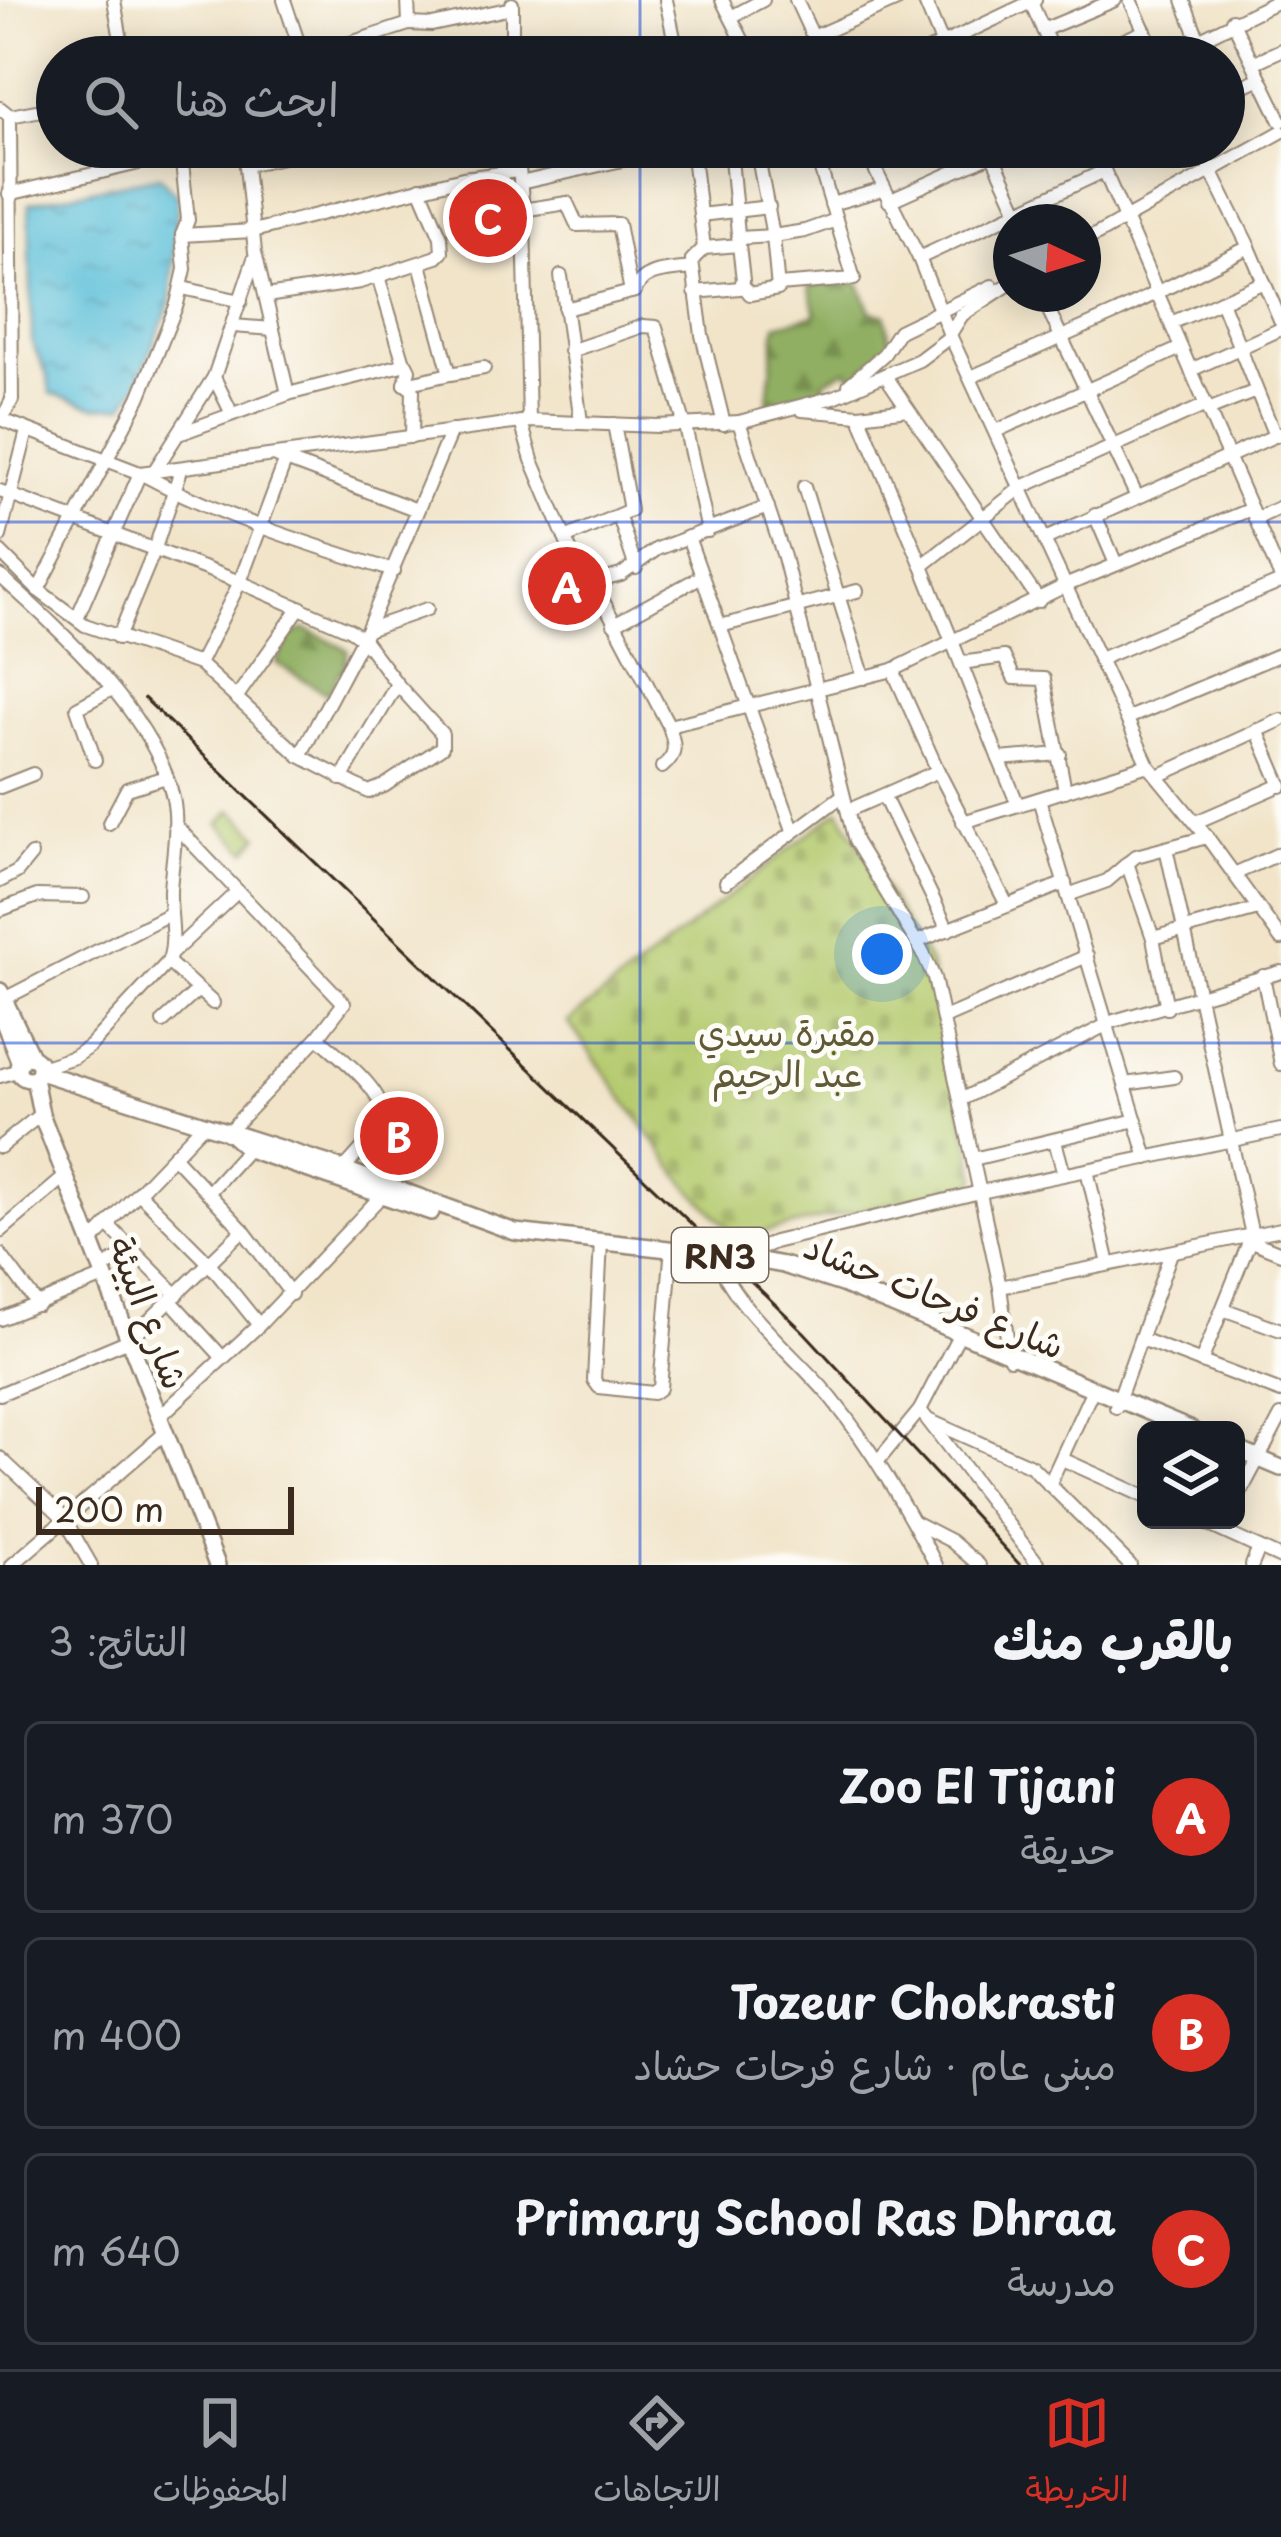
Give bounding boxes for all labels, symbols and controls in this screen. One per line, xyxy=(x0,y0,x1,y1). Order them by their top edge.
search box xyxy=(36,36,1245,168)
text: ابحث هنا xyxy=(174,63,339,131)
icon: search xyxy=(78,69,144,135)
pin: C xyxy=(449,173,527,263)
north arrow xyxy=(993,204,1101,312)
pin: A xyxy=(528,541,606,631)
your location xyxy=(852,924,912,984)
park label: مقبرة سيدي عبد الرحيم xyxy=(698,1004,876,1102)
pin: B xyxy=(360,1091,438,1181)
street label: شارع فرحات حشاد xyxy=(796,1217,1073,1372)
street label: شارع البيئة xyxy=(95,1228,204,1397)
road number: RN3 xyxy=(672,1228,768,1282)
map controls xyxy=(1137,1421,1245,1529)
button: layers xyxy=(1137,1421,1245,1529)
scale bar xyxy=(36,1481,294,1534)
text: 200 m xyxy=(54,1483,164,1533)
text: بالقرب منك xyxy=(993,1599,1233,1676)
text: النتائج: 3 xyxy=(48,1610,188,1669)
text: Zoo El Tijani xyxy=(839,1750,1116,1818)
text: 370 m xyxy=(51,1788,173,1847)
text: A xyxy=(1176,1788,1206,1847)
text: حديقة xyxy=(1020,1818,1116,1877)
text: Tozeur Chokrasti xyxy=(730,1966,1116,2034)
text: 400 m xyxy=(51,2004,182,2063)
text: B xyxy=(1178,2004,1204,2063)
text: مبنى عام · شارع فرحات حشاد xyxy=(634,2034,1116,2093)
text: Primary School Ras Dhraa xyxy=(515,2182,1116,2250)
text: 640 m xyxy=(51,2220,181,2279)
text: C xyxy=(1176,2220,1206,2279)
text: مدرسة xyxy=(1007,2250,1116,2309)
tab: المحفوظات xyxy=(152,2390,288,2519)
tab: الاتجاهات xyxy=(593,2390,721,2519)
tab: الخريطة xyxy=(1026,2390,1129,2519)

